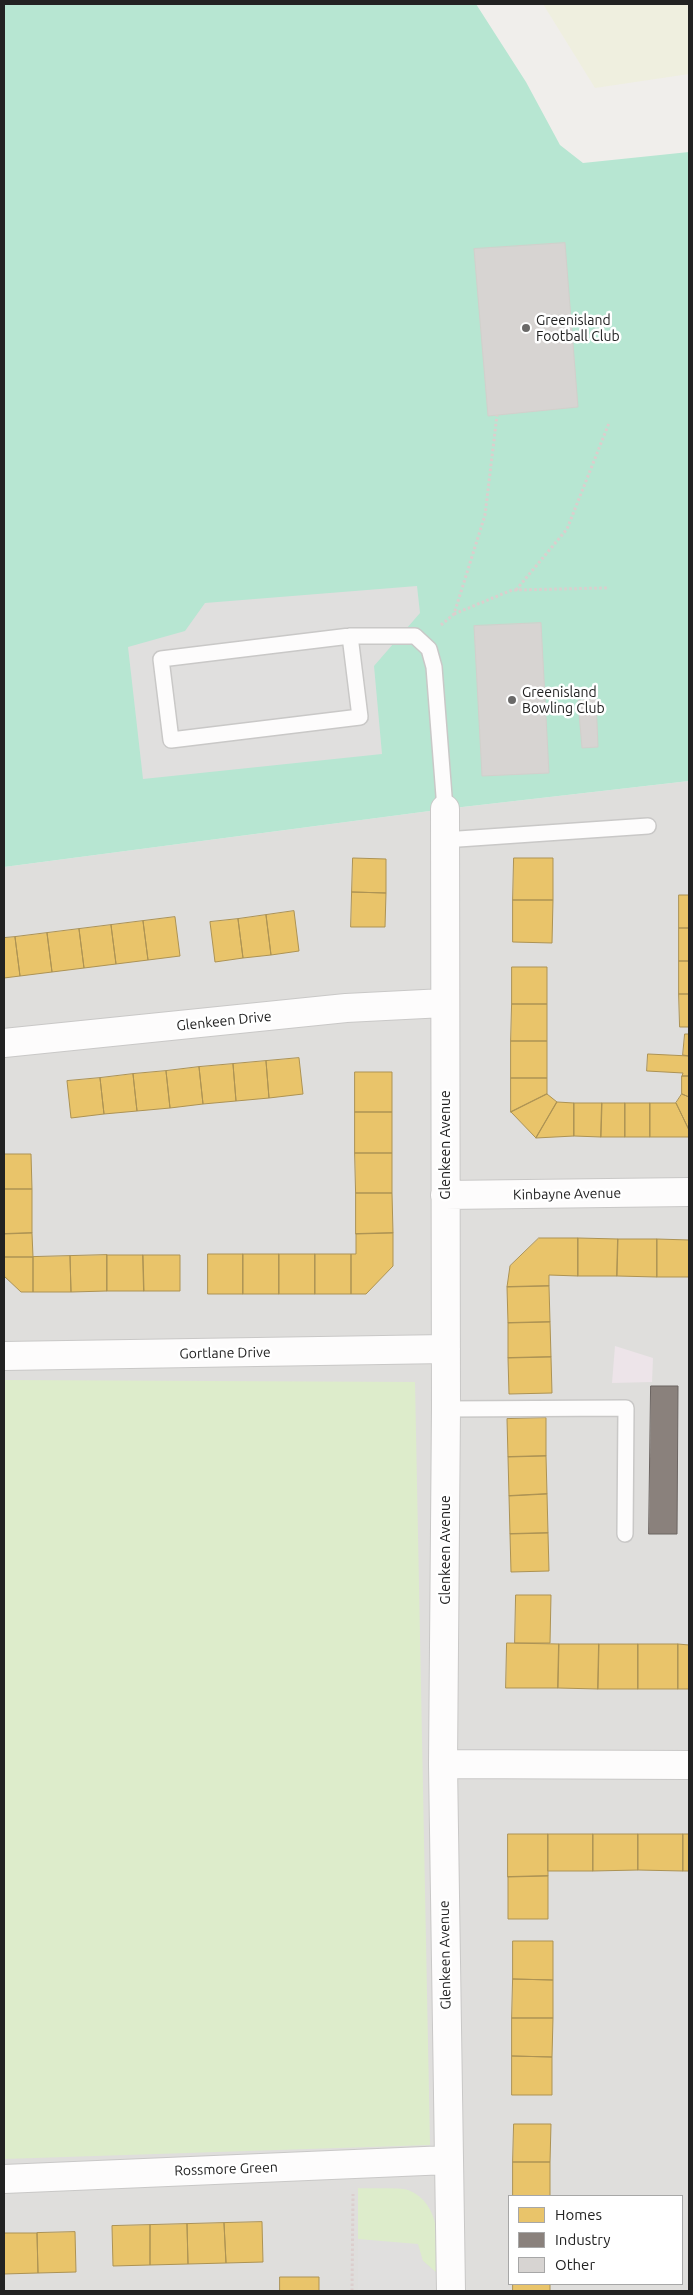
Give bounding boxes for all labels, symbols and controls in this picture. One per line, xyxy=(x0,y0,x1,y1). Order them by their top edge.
place label: Greenisland Football Club xyxy=(536,312,620,344)
marker: Greenisland Football Club xyxy=(520,322,532,334)
place label: Greenisland Bowling Club xyxy=(522,684,605,716)
marker: Greenisland Bowling Club xyxy=(506,694,518,706)
street label: Glenkeen Drive xyxy=(176,1008,272,1034)
street label: Glenkeen Avenue xyxy=(437,1090,453,1200)
street label: Kinbayne Avenue xyxy=(513,1185,621,1203)
street label: Gortlane Drive xyxy=(179,1344,271,1362)
street label: Glenkeen Avenue xyxy=(437,1495,453,1605)
street label: Glenkeen Avenue xyxy=(436,1900,454,2010)
street label: Rossmore Green xyxy=(174,2159,278,2179)
legend xyxy=(508,2195,683,2285)
text: Homes xyxy=(555,2206,602,2223)
text: Industry xyxy=(555,2231,610,2248)
text: Other xyxy=(555,2256,595,2273)

